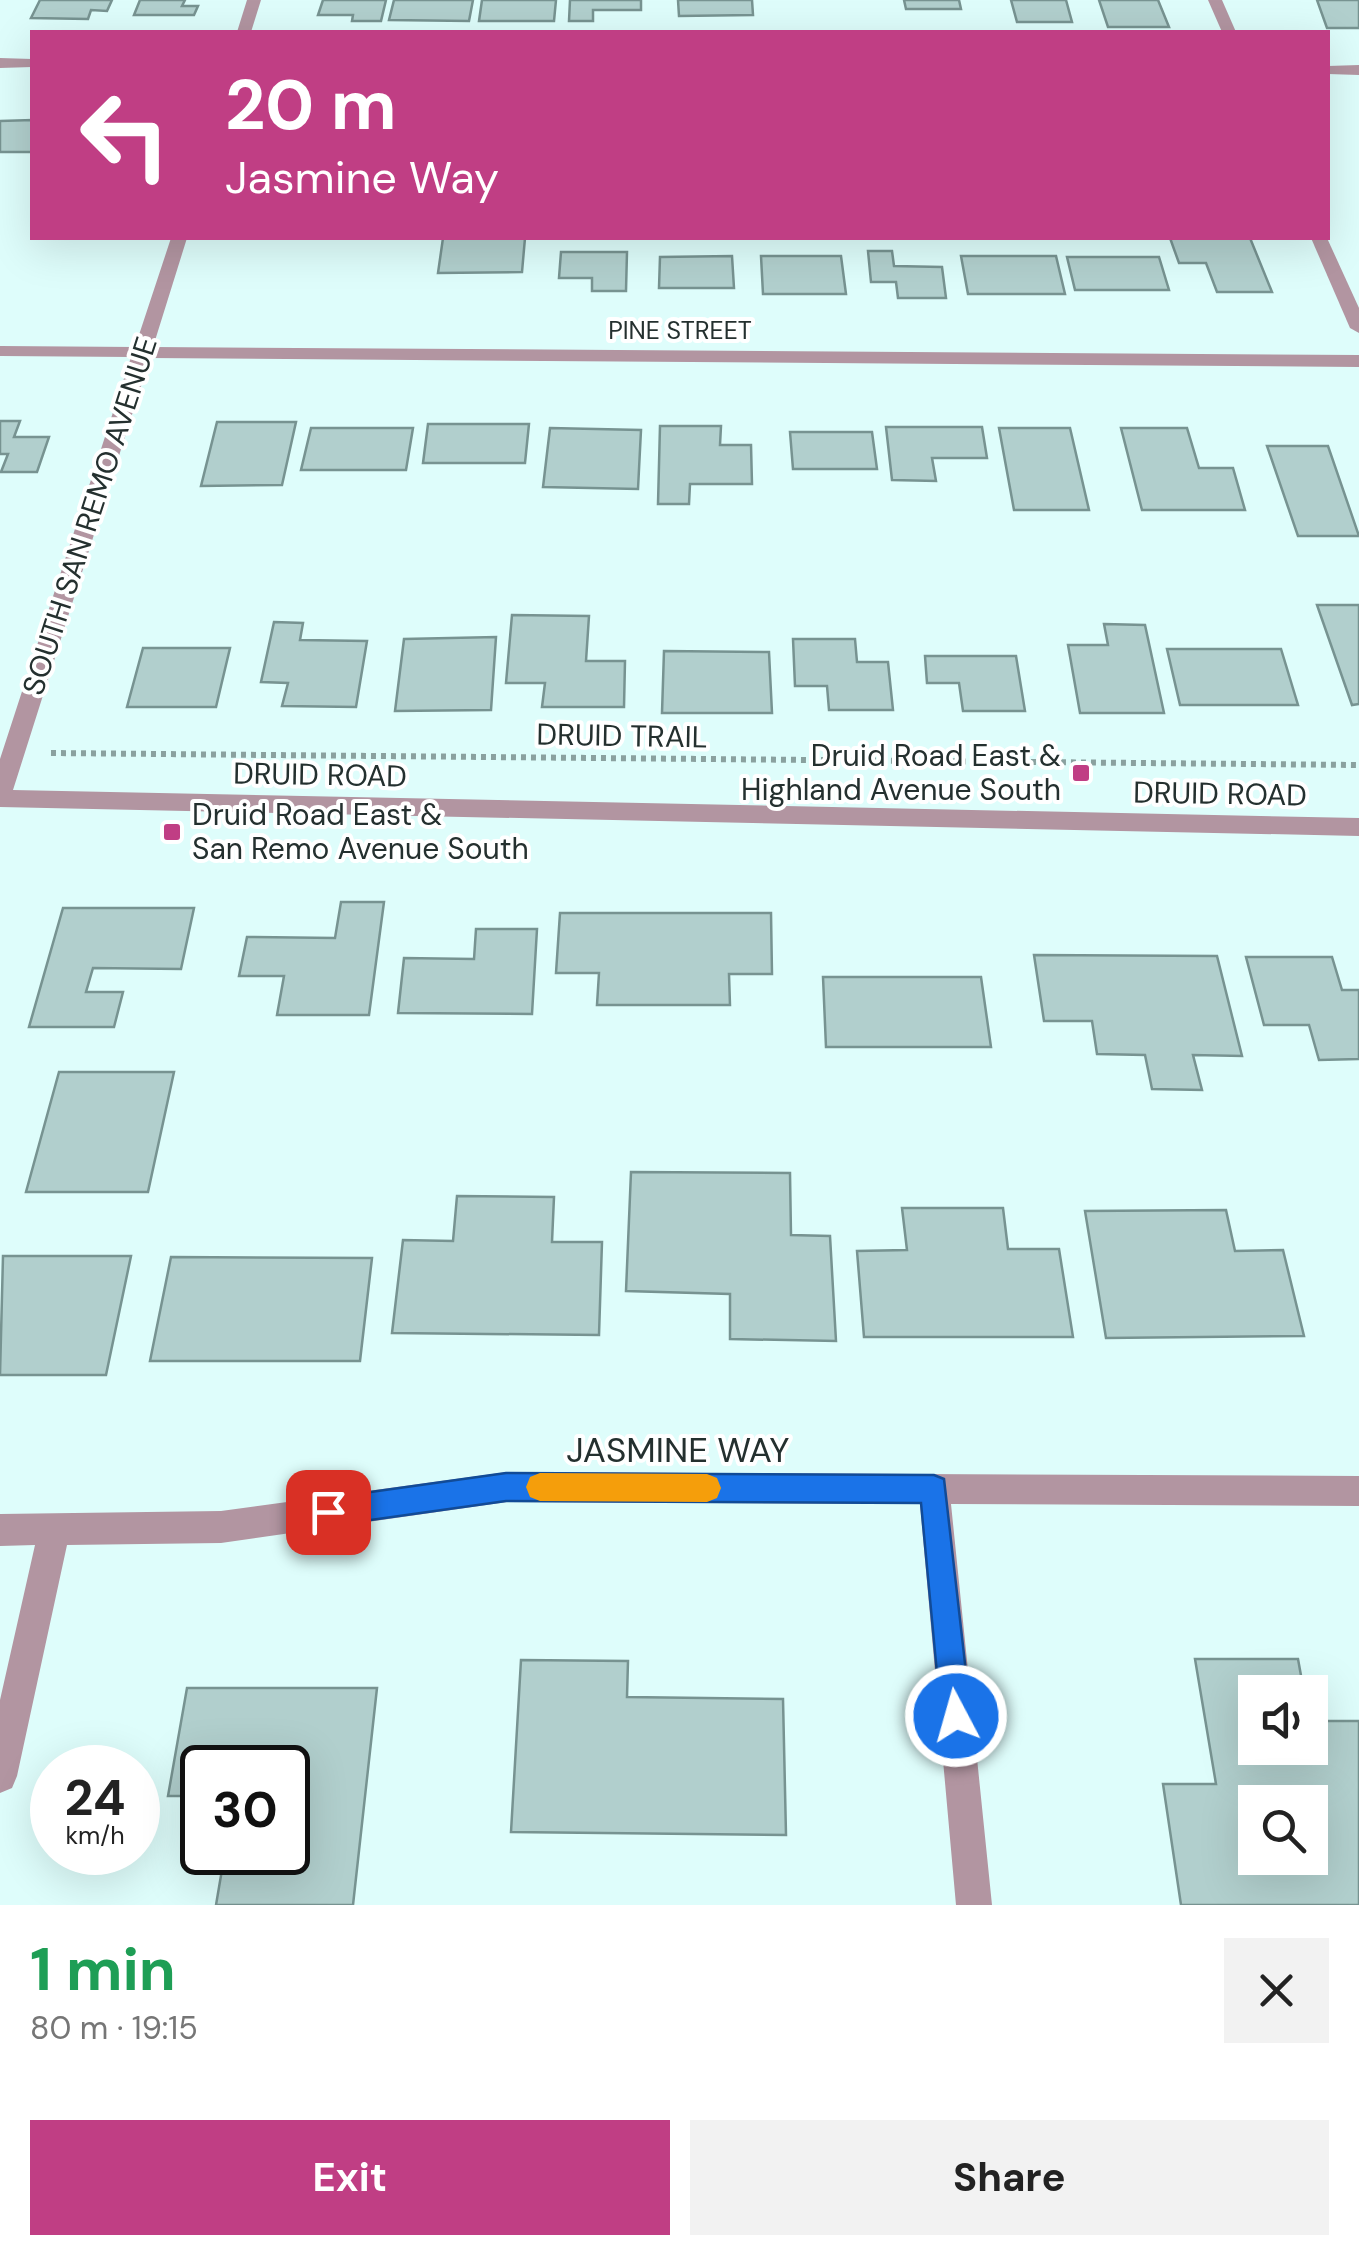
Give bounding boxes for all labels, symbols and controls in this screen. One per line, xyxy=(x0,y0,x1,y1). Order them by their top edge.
text: 20 m xyxy=(225,60,397,151)
icon: left xyxy=(60,70,190,200)
text: Jasmine Way xyxy=(225,148,499,207)
street label: PINE STREET xyxy=(608,314,752,347)
street label: SOUTH SAN REMO AVENUE xyxy=(13,332,166,700)
street label: DRUID TRAIL xyxy=(536,715,708,756)
place label: Druid Road East & Highland Avenue South xyxy=(741,736,1061,809)
street label: DRUID ROAD xyxy=(233,753,407,796)
marker: Druid Road East & Highland Avenue South xyxy=(1070,762,1092,784)
street label: DRUID ROAD xyxy=(1133,772,1307,815)
place label: Druid Road East & San Remo Avenue South xyxy=(192,795,529,868)
marker: Druid Road East & San Remo Avenue South xyxy=(161,821,183,843)
street label: JASMINE WAY xyxy=(566,1427,790,1473)
pin xyxy=(286,1470,371,1555)
icon: arrive xyxy=(301,1485,356,1540)
position arrow xyxy=(904,1664,1008,1768)
map controls xyxy=(1238,1675,1328,1875)
button: sound xyxy=(1238,1675,1328,1765)
speed limit sign: 30 xyxy=(180,1745,310,1875)
text: 24 xyxy=(65,1765,126,1831)
button: search xyxy=(1238,1785,1328,1875)
text: km/h xyxy=(65,1819,125,1852)
text: 1 min xyxy=(30,1930,176,2009)
button: close xyxy=(1224,1938,1329,2043)
text: 80 m · 19:15 xyxy=(30,2007,198,2049)
button: Exit xyxy=(30,2120,670,2235)
button: Share xyxy=(690,2120,1329,2235)

